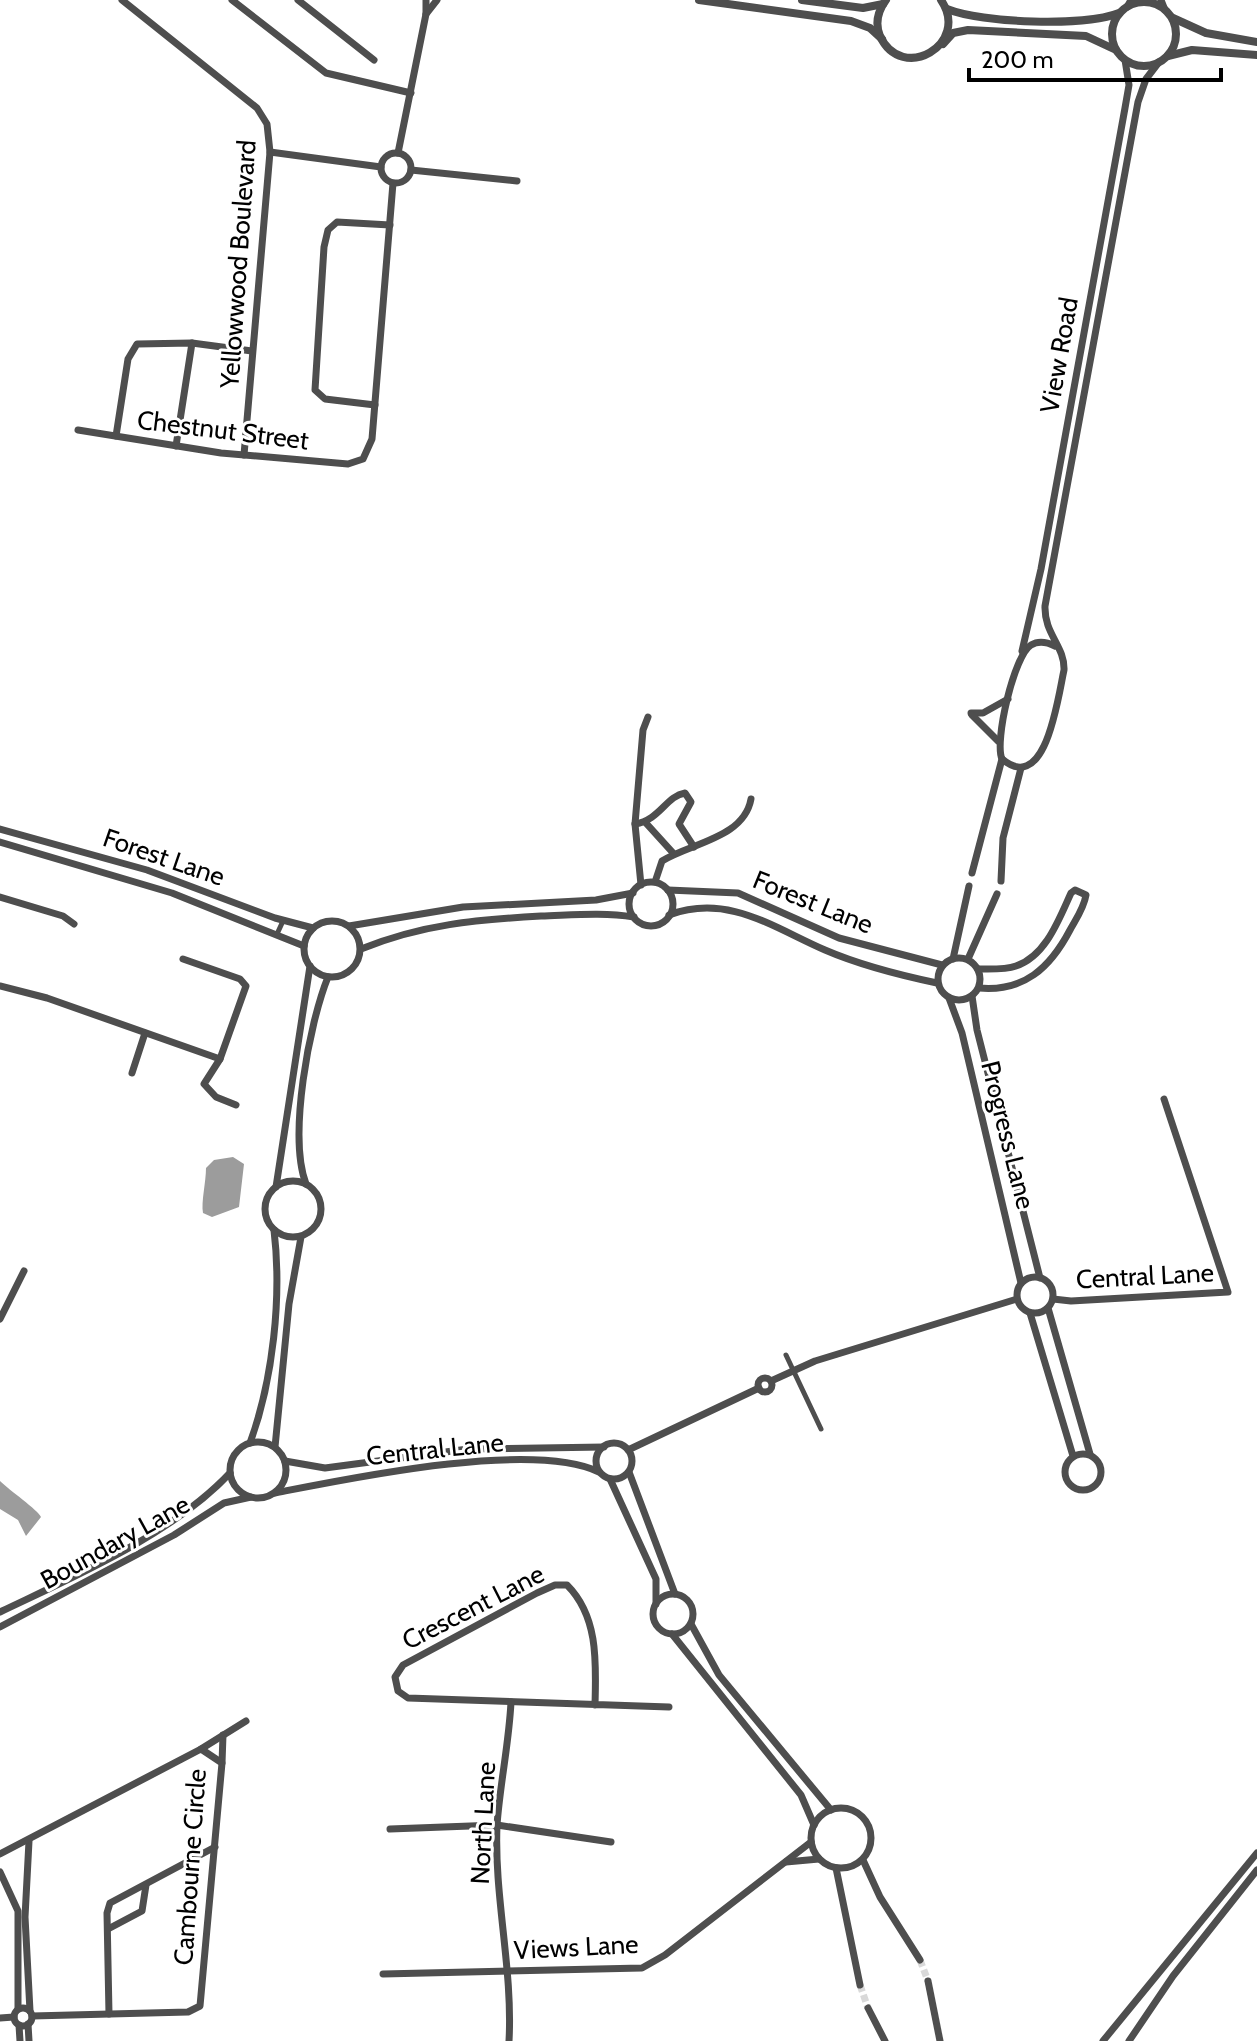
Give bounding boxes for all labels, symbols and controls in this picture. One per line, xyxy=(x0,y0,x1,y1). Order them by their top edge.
scale bar xyxy=(969,32,1221,82)
text: 200 m xyxy=(981,45,1054,74)
street label: Yellowwood Boulevard xyxy=(213,139,263,390)
street label: View Road xyxy=(1033,295,1085,415)
street label: Chestnut Street xyxy=(135,404,311,456)
street label: Forest Lane xyxy=(99,821,229,893)
street label: Forest Lane xyxy=(748,863,878,941)
street label: Progress Lane xyxy=(974,1058,1042,1212)
street label: Central Lane xyxy=(1075,1256,1215,1296)
street label: Central Lane xyxy=(365,1426,505,1472)
street label: Boundary Lane xyxy=(35,1488,195,1596)
street label: Crescent Lane xyxy=(397,1558,549,1656)
street label: North Lane xyxy=(464,1761,502,1885)
street label: Cambourne Circle xyxy=(167,1768,213,1966)
street label: Views Lane xyxy=(513,1928,639,1966)

